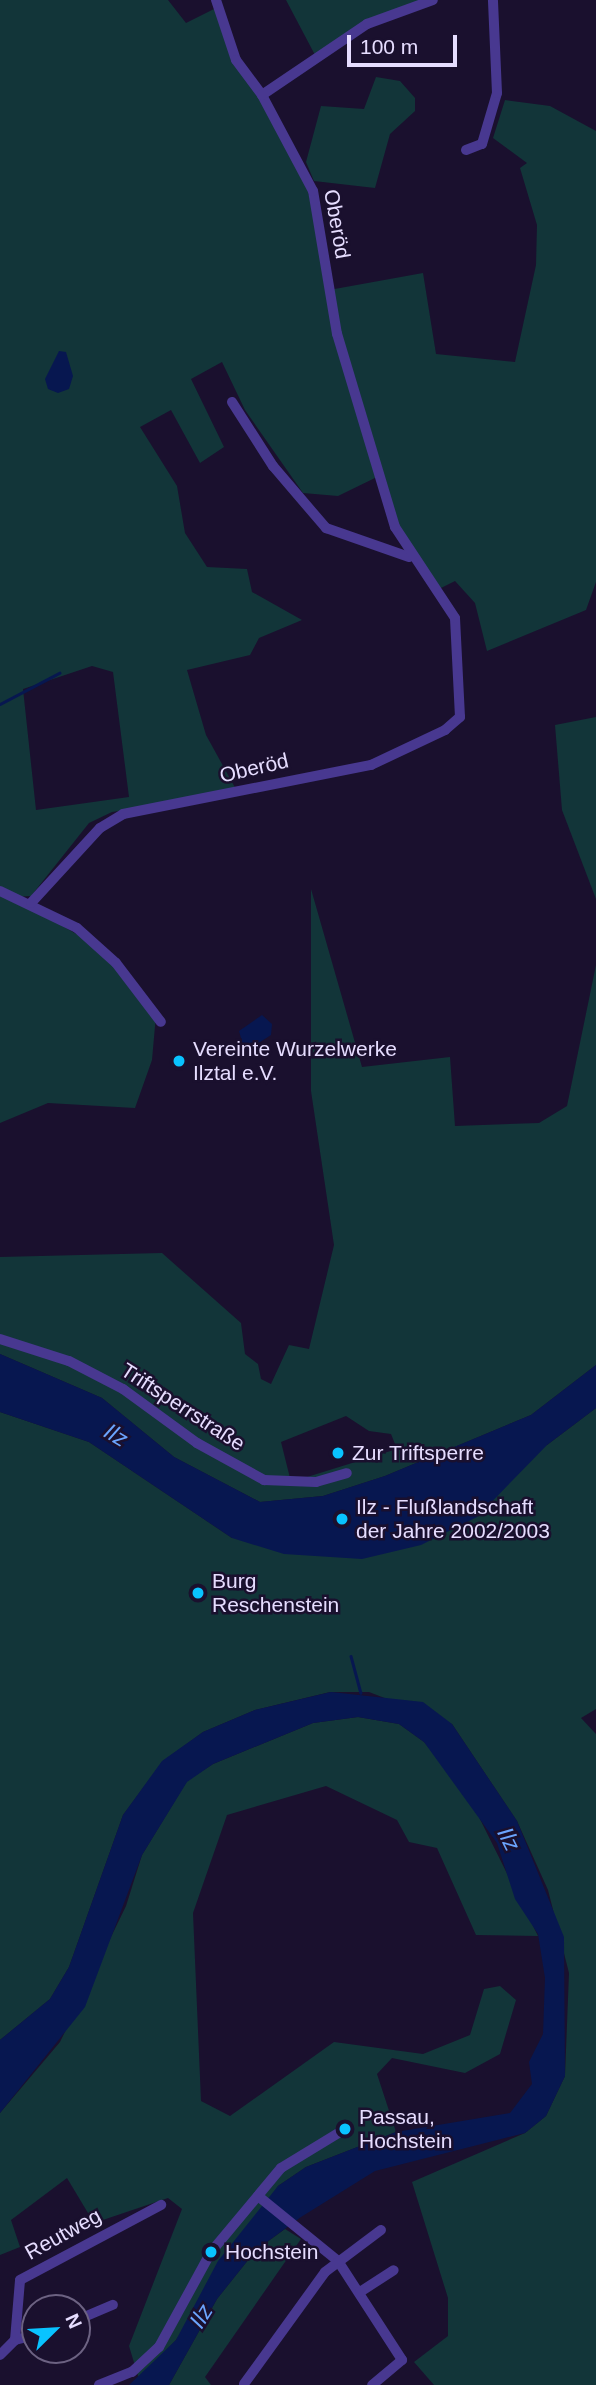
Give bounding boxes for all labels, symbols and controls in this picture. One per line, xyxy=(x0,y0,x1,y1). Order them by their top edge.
scale bar xyxy=(351,21,461,65)
text: 100 m xyxy=(360,35,418,58)
street label: Oberöd xyxy=(319,187,355,261)
street label: Oberöd xyxy=(217,748,291,788)
place label: Vereinte Wurzelwerke Ilztal e.V. xyxy=(193,1036,397,1086)
marker: Vereinte Wurzelwerke Ilztal e.V. xyxy=(171,1053,187,1069)
street label: Triftsperrstraße xyxy=(116,1358,250,1456)
water label: Ilz xyxy=(99,1417,133,1453)
place label: Zur Triftsperre xyxy=(352,1440,484,1466)
marker: Zur Triftsperre xyxy=(330,1445,346,1461)
place label: Ilz - Flußlandschaft der Jahre 2002/2003 xyxy=(356,1494,550,1544)
marker: Ilz - Flußlandschaft der Jahre 2002/2003 xyxy=(334,1511,350,1527)
place label: Burg Reschenstein xyxy=(212,1568,339,1618)
marker: Burg Reschenstein xyxy=(190,1585,206,1601)
water label: Ilz xyxy=(491,1822,527,1856)
place label: Passau, Hochstein xyxy=(359,2104,452,2154)
marker: Passau, Hochstein xyxy=(337,2121,353,2137)
street label: Reutweg xyxy=(21,2203,105,2265)
place label: Hochstein xyxy=(225,2239,318,2265)
marker: Hochstein xyxy=(203,2244,219,2260)
north arrow xyxy=(21,2294,91,2364)
water label: Ilz xyxy=(183,2299,219,2333)
text: N xyxy=(61,2311,86,2332)

